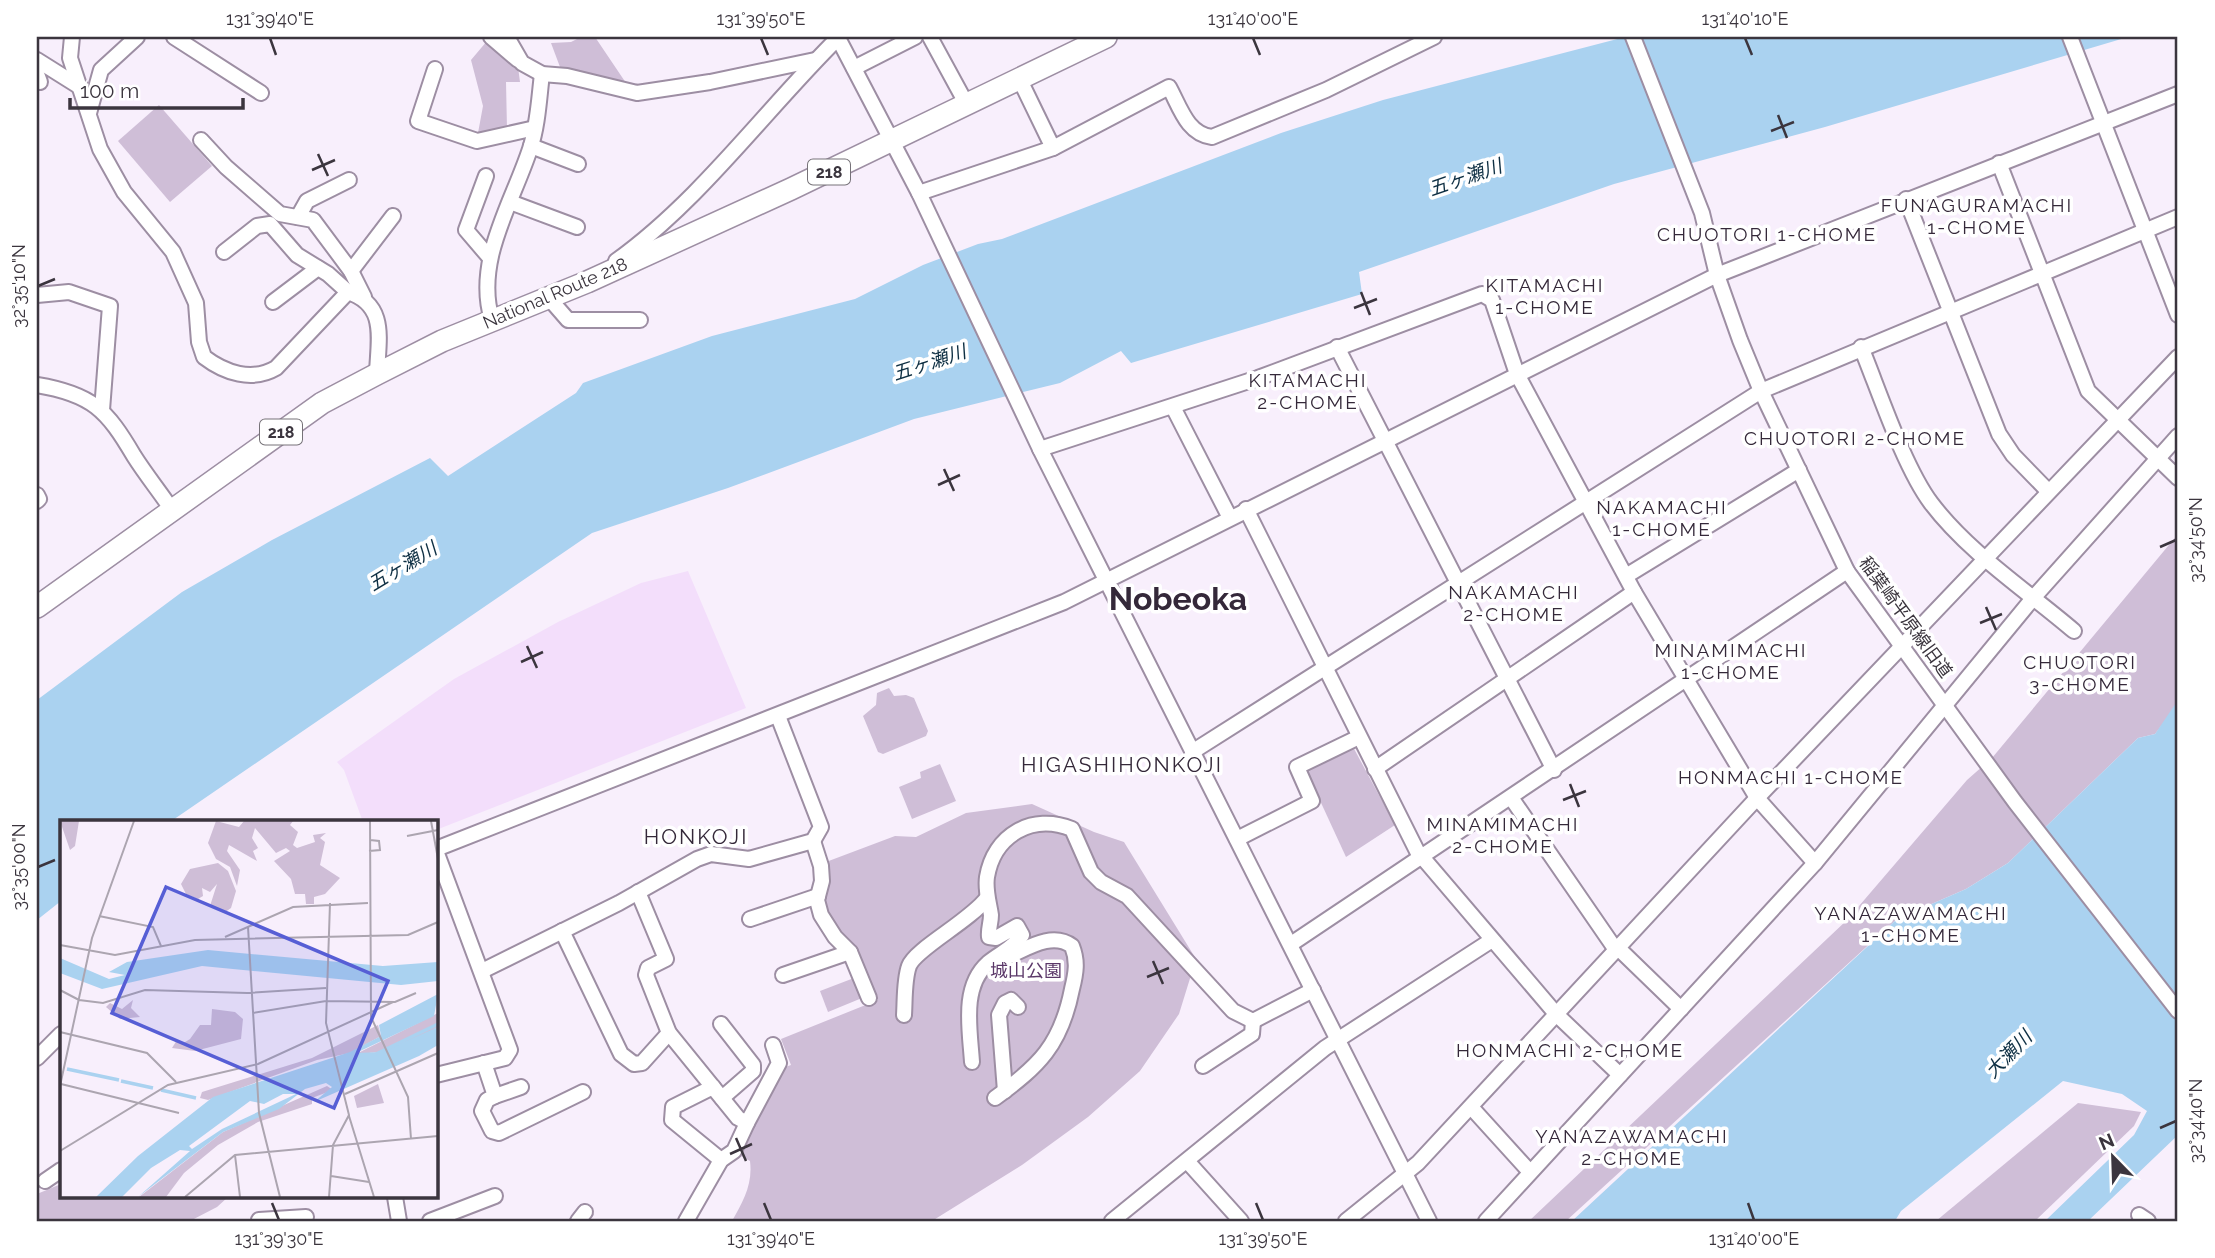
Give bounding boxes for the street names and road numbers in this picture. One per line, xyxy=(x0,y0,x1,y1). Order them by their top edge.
road number: 218 xyxy=(808,160,850,184)
street label: National Route 218 xyxy=(480,253,630,333)
road number: 218 xyxy=(260,420,302,444)
street label: 稲葉崎平原線旧道 xyxy=(1855,553,1957,681)

